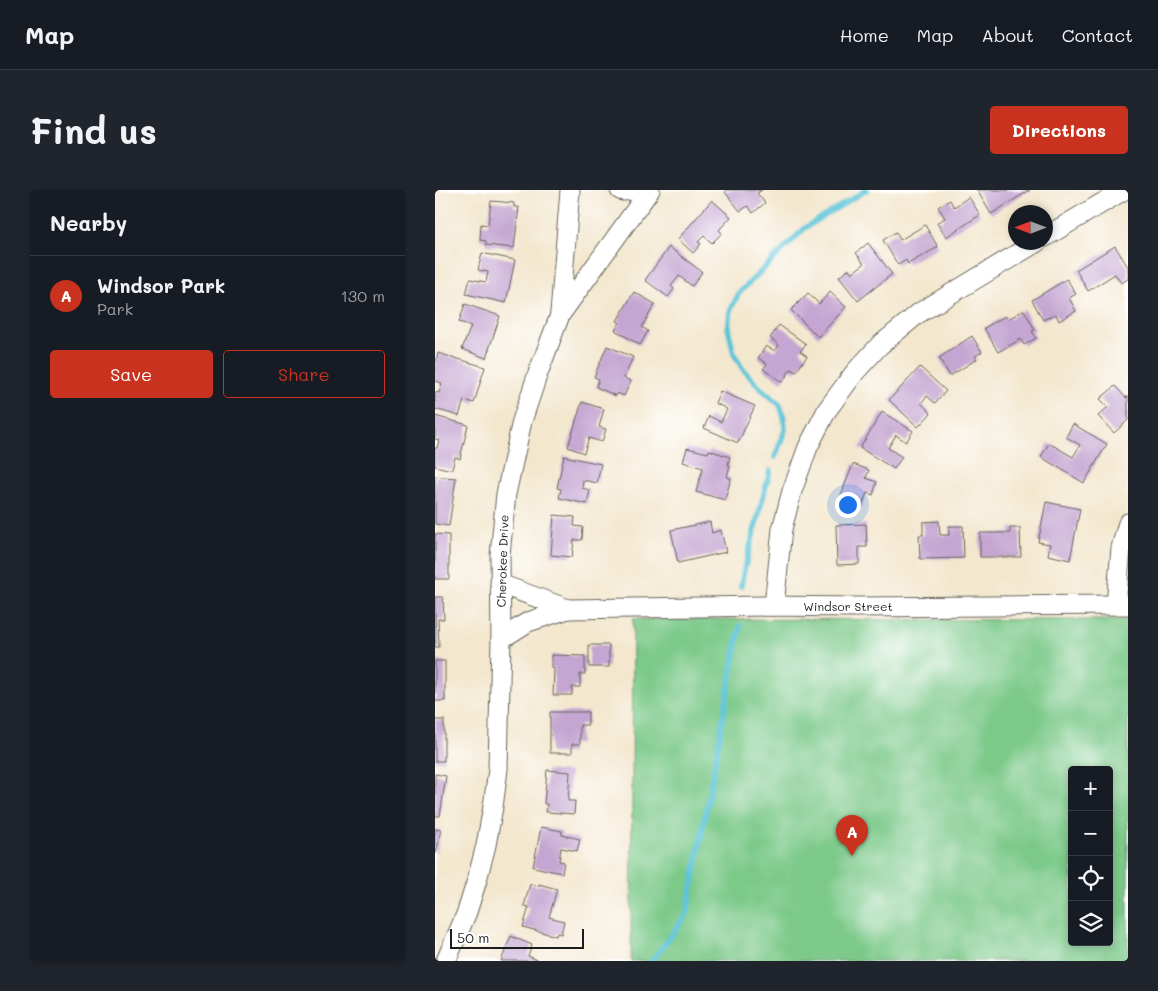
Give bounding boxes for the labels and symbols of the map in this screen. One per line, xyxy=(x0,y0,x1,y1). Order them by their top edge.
north arrow xyxy=(1008,205,1053,250)
your location xyxy=(835,492,861,518)
street label: Cherokee Drive xyxy=(492,514,512,608)
street label: Windsor Street xyxy=(803,598,893,614)
pin: A xyxy=(836,815,868,856)
scale bar xyxy=(450,926,584,949)

